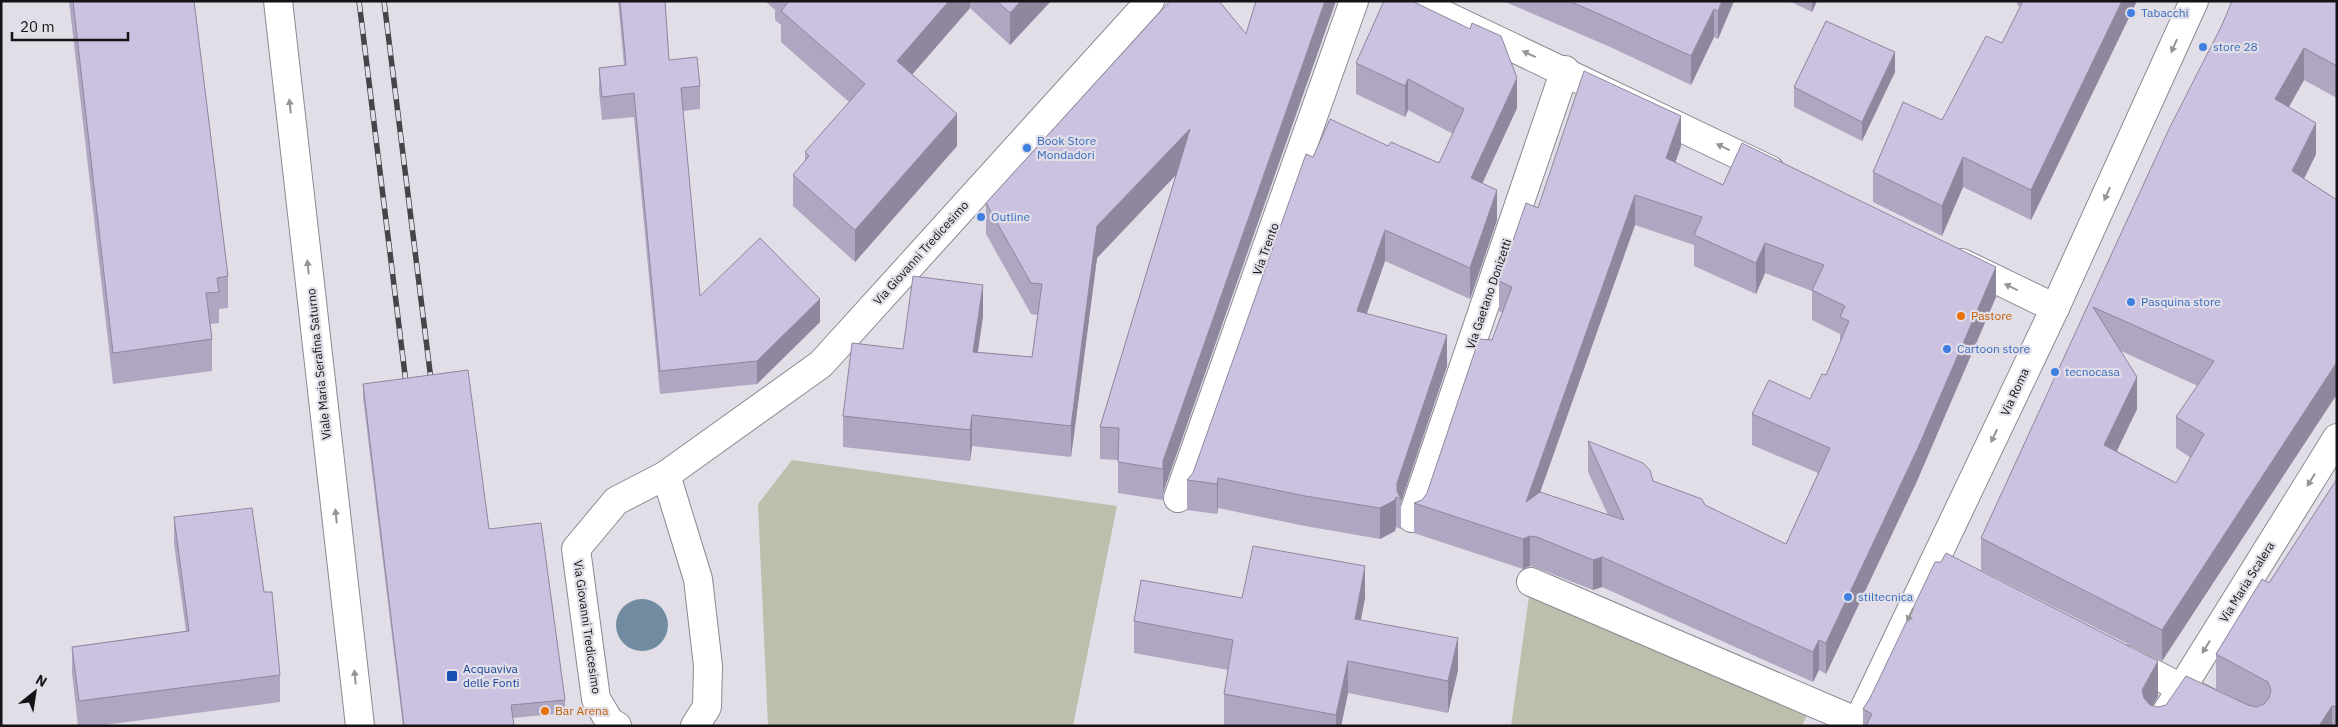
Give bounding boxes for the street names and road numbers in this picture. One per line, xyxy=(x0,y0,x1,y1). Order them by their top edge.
street label: Via Giovanni Tredicesimo xyxy=(870,197,972,308)
street label: Via Trento xyxy=(1249,220,1282,277)
street label: Via Gaetano Donizetti xyxy=(1463,237,1514,351)
street label: Viale Maria Serafina Saturno xyxy=(303,288,334,440)
street label: Via Roma xyxy=(1997,365,2032,418)
street label: Via Maria Scalera xyxy=(2216,538,2278,625)
street label: Via Giovanni Tredicesimo xyxy=(571,559,604,695)

